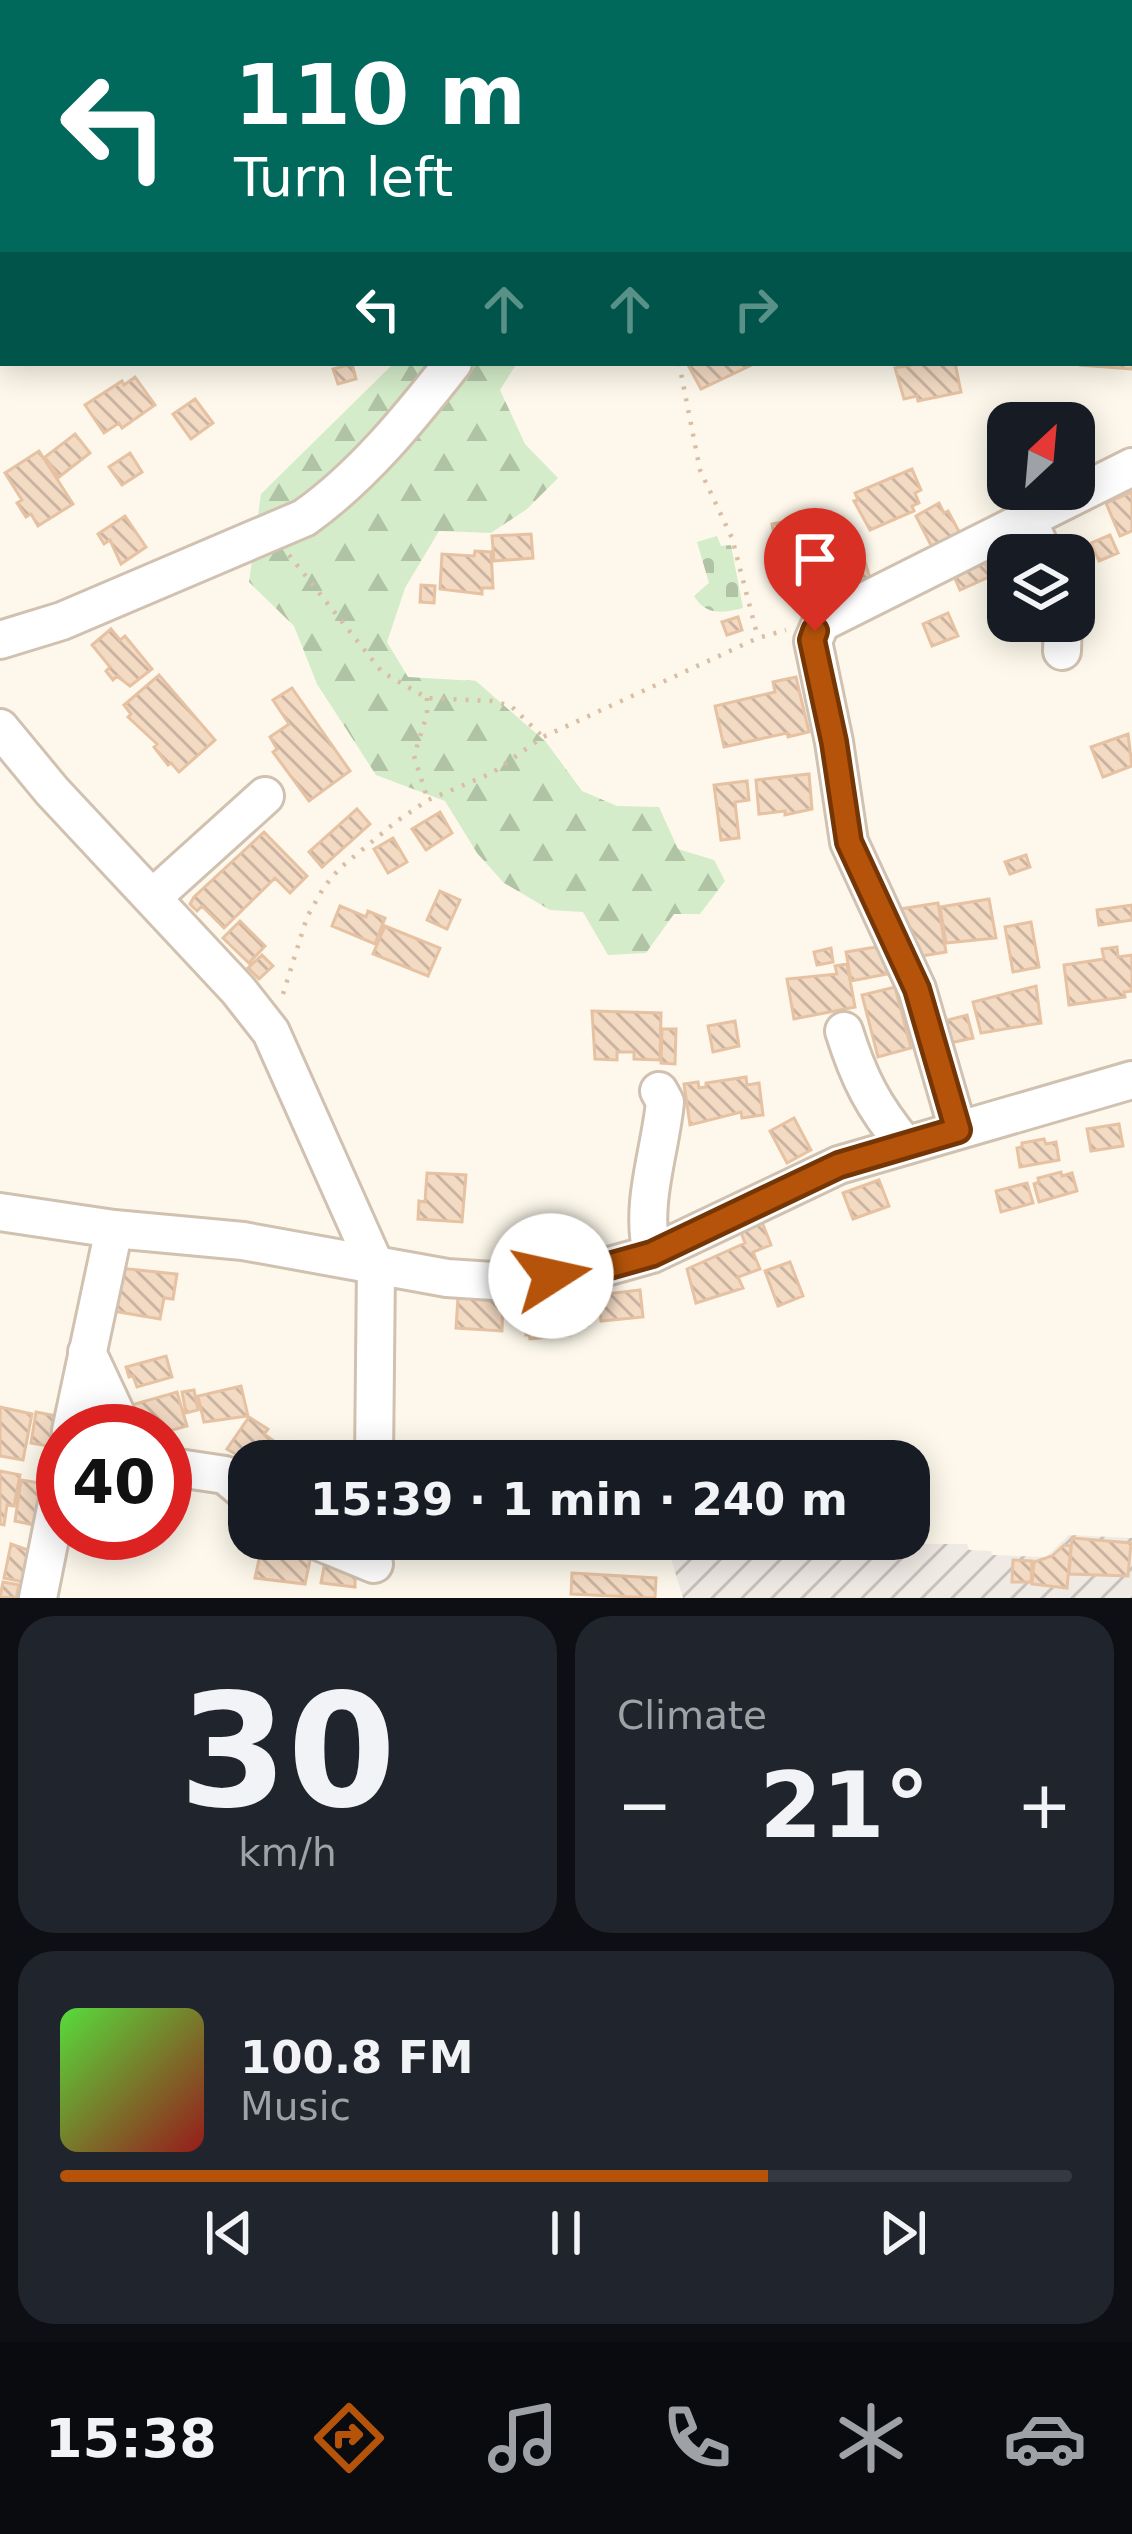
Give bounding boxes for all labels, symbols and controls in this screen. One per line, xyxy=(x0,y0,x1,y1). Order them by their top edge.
text: 110 m xyxy=(234,46,526,144)
icon: left xyxy=(36,48,192,204)
text: Turn left xyxy=(234,146,453,209)
icon: left xyxy=(345,276,411,342)
icon: ahead xyxy=(471,276,537,342)
icon: ahead xyxy=(597,276,663,342)
icon: right xyxy=(723,276,789,342)
north arrow xyxy=(987,402,1095,510)
map controls xyxy=(987,402,1095,642)
pin xyxy=(764,508,866,631)
icon: arrive xyxy=(782,526,848,592)
button: layers xyxy=(987,534,1095,642)
position arrow xyxy=(488,1213,614,1339)
speed limit sign: 40 xyxy=(36,1404,192,1560)
text: 15:39 · 1 min · 240 m xyxy=(310,1473,848,1526)
text: 30 xyxy=(179,1661,396,1843)
text: Climate xyxy=(617,1693,767,1738)
text: 21° xyxy=(759,1753,930,1858)
text: − xyxy=(617,1767,672,1844)
text: + xyxy=(1017,1767,1072,1844)
text: km/h xyxy=(238,1830,337,1875)
text: 100.8 FM xyxy=(240,2031,474,2084)
text: Music xyxy=(240,2084,351,2129)
icon: previous xyxy=(196,2200,262,2266)
icon: pause xyxy=(533,2200,599,2266)
icon: next xyxy=(870,2200,936,2266)
icon: directions xyxy=(307,2396,391,2480)
icon: music xyxy=(481,2396,565,2480)
icon: phone xyxy=(655,2396,739,2480)
icon: climate xyxy=(829,2396,913,2480)
icon: car xyxy=(1003,2396,1087,2480)
text: 15:38 xyxy=(45,2407,217,2470)

